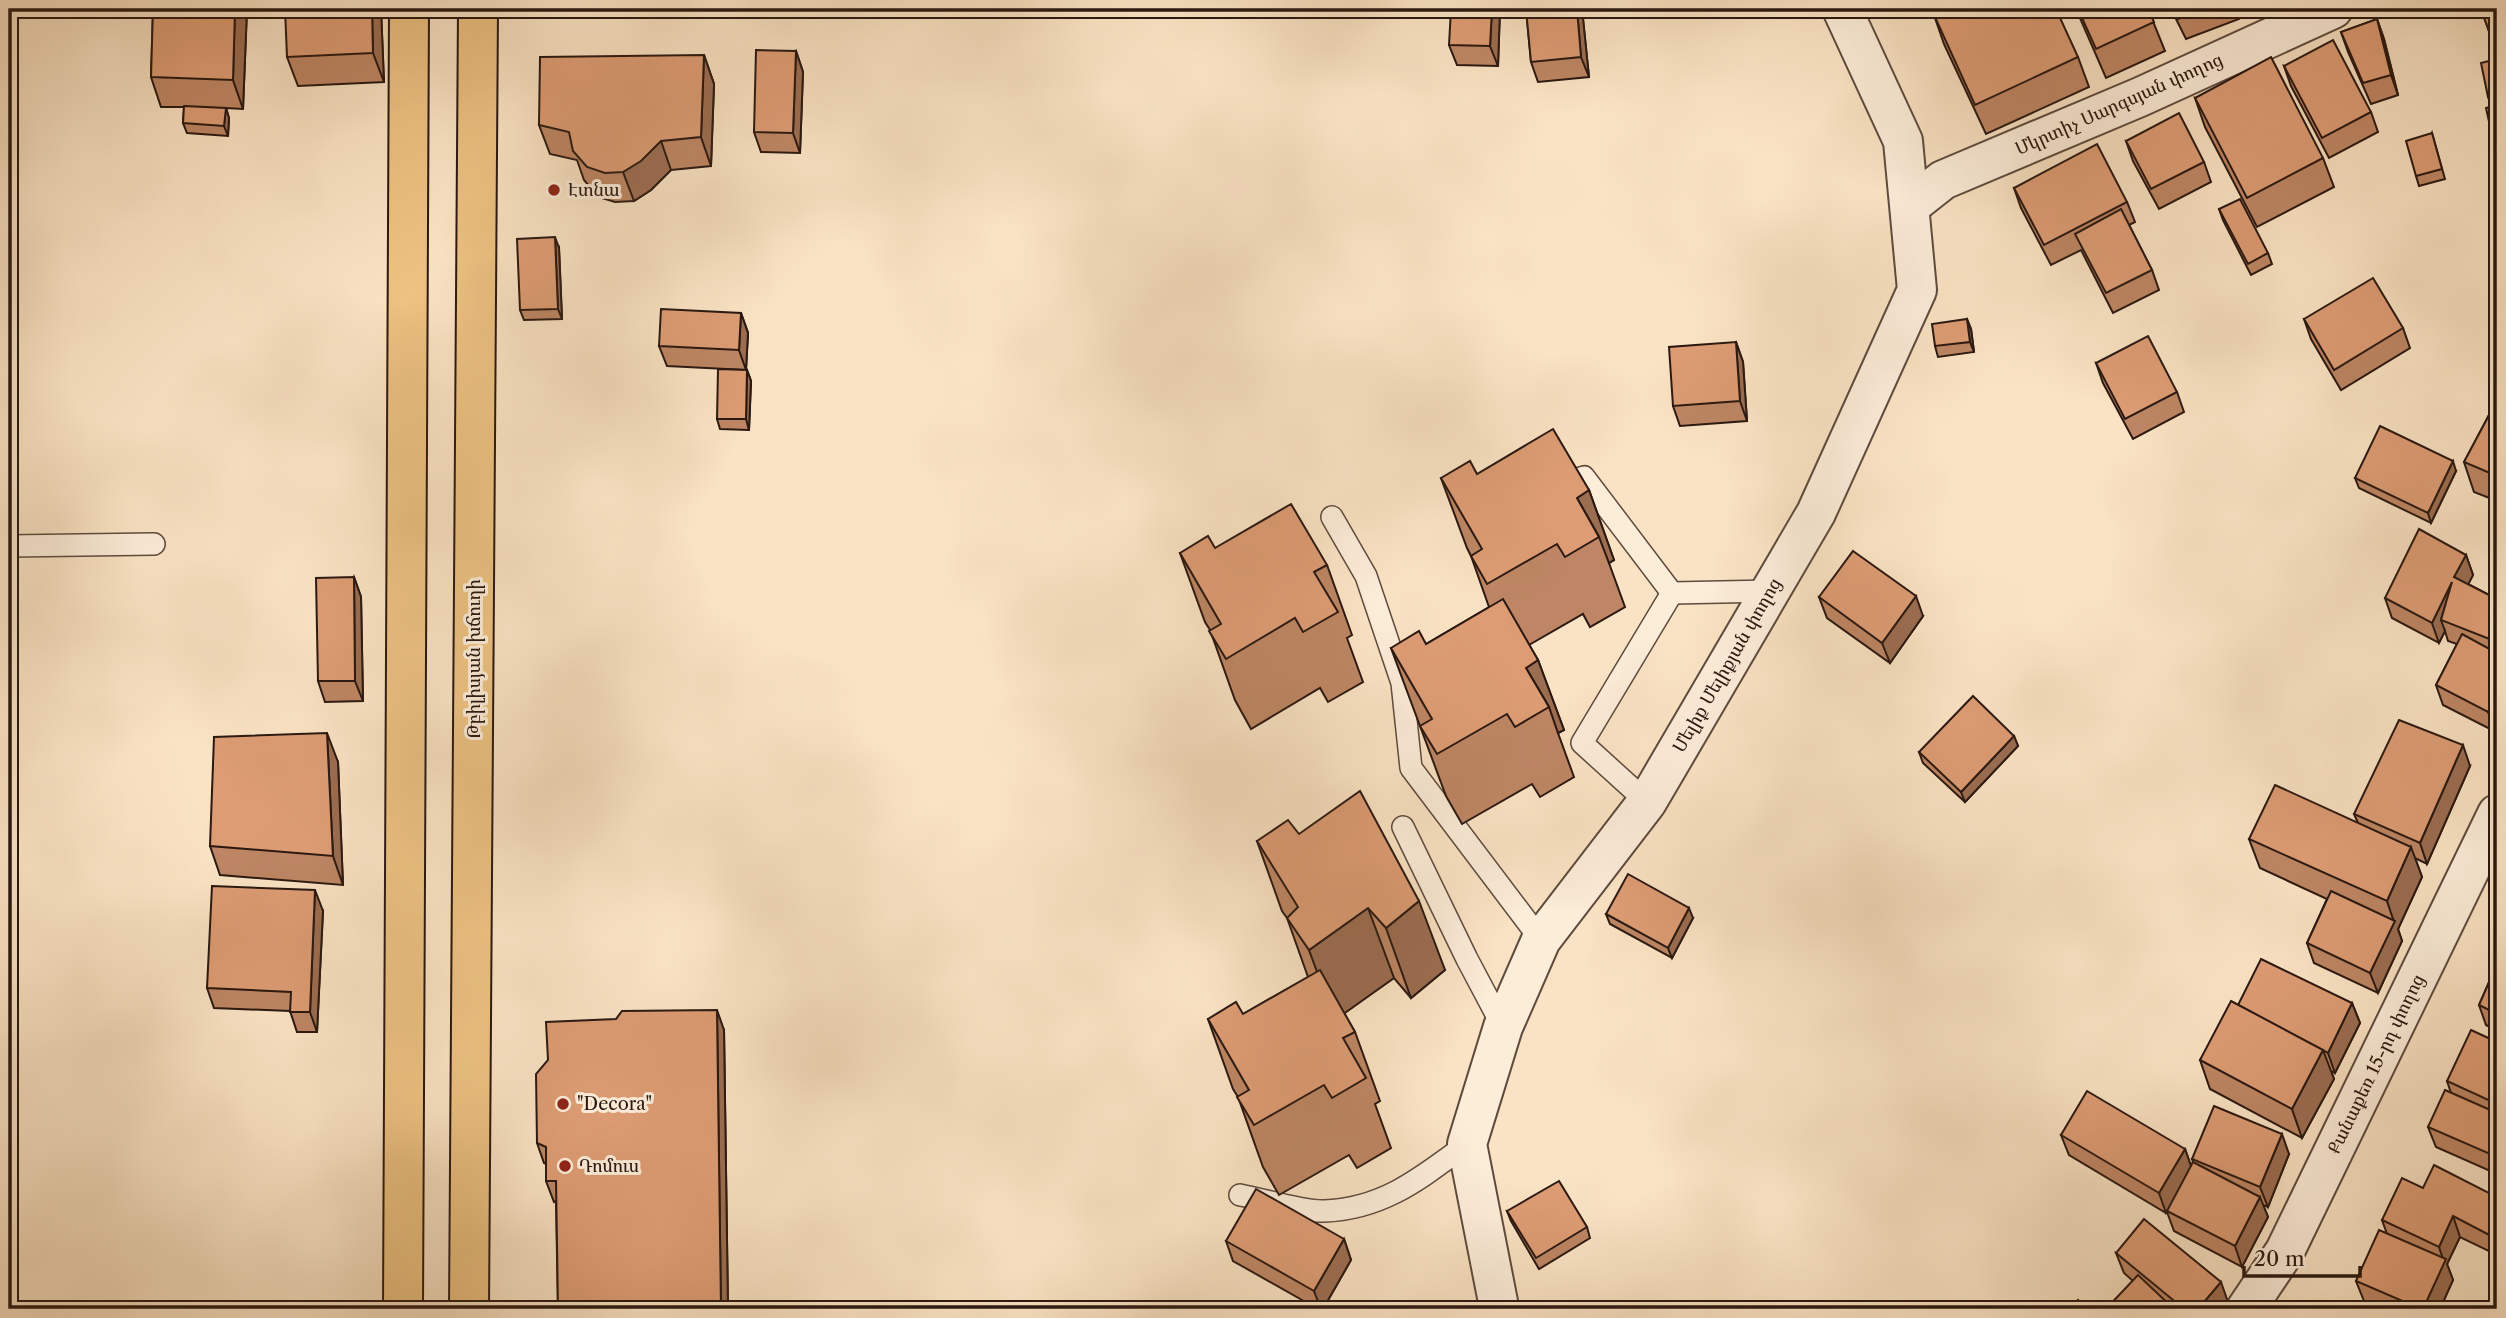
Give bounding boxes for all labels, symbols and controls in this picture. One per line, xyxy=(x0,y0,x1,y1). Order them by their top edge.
street label: Մկրտիչ Սարգսյան փողոց xyxy=(2012,48,2226,160)
place label: Էտնա xyxy=(568,179,620,201)
marker: Էտնա xyxy=(546,182,562,198)
street label: Մելիք Մելիքյան փողոց xyxy=(1668,574,1786,756)
street label: Թբիլիսյան խճուղի xyxy=(463,579,485,739)
street label: Քանաքեռ 15-րդ փողոց xyxy=(2323,971,2429,1157)
place label: "Decora" xyxy=(577,1093,652,1115)
marker: "Decora" xyxy=(555,1096,571,1112)
place label: Դոմուս xyxy=(579,1155,639,1177)
marker: Դոմուս xyxy=(557,1158,573,1174)
scale bar xyxy=(2244,1234,2359,1278)
text: 20 m xyxy=(2254,1246,2305,1271)

